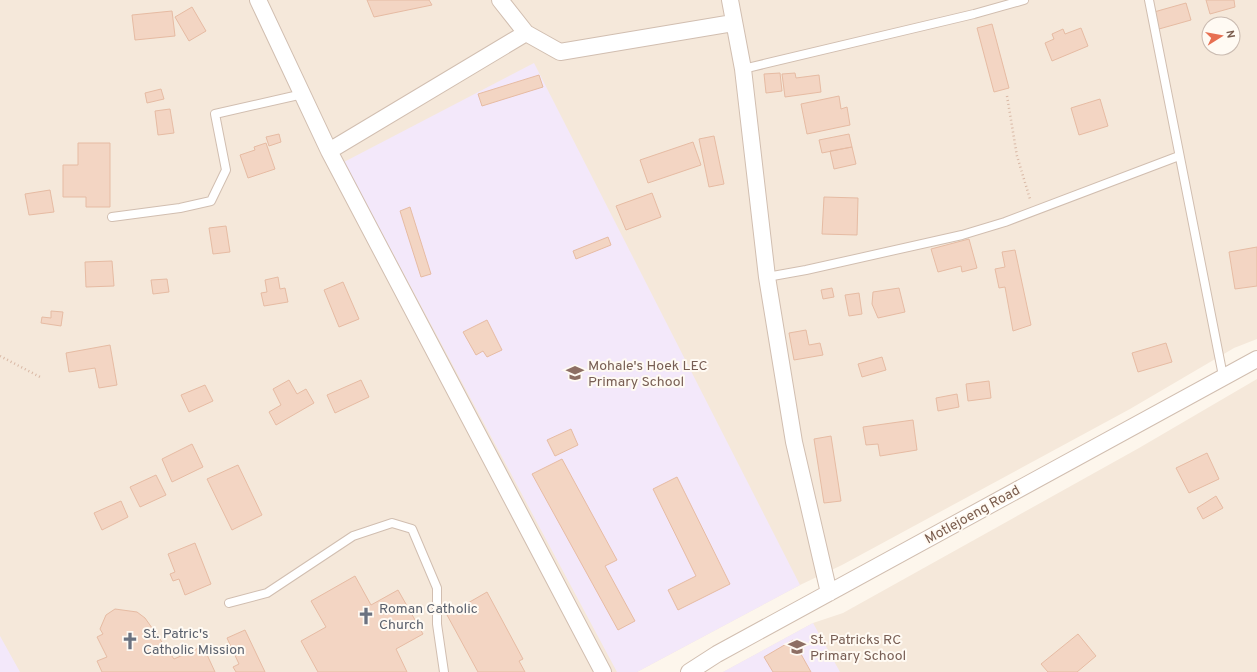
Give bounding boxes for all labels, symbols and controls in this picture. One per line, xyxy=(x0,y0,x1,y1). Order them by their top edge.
north arrow xyxy=(1201,16,1241,56)
text: N xyxy=(1222,29,1237,39)
place label: Mohale's Hoek LEC Primary School xyxy=(588,358,707,391)
school or university icon: Mohale's Hoek LEC Primary School xyxy=(565,363,585,383)
street label: Motlejoeng Road xyxy=(922,482,1023,548)
place label: Roman Catholic Church xyxy=(379,601,478,634)
church icon: Roman Catholic Church xyxy=(356,606,376,626)
place label: St. Patric's Catholic Mission xyxy=(143,626,245,659)
church icon: St. Patric's Catholic Mission xyxy=(120,631,140,651)
place label: St. Patricks RC Primary School xyxy=(810,632,906,665)
school or university icon: St. Patricks RC Primary School xyxy=(787,637,807,657)

